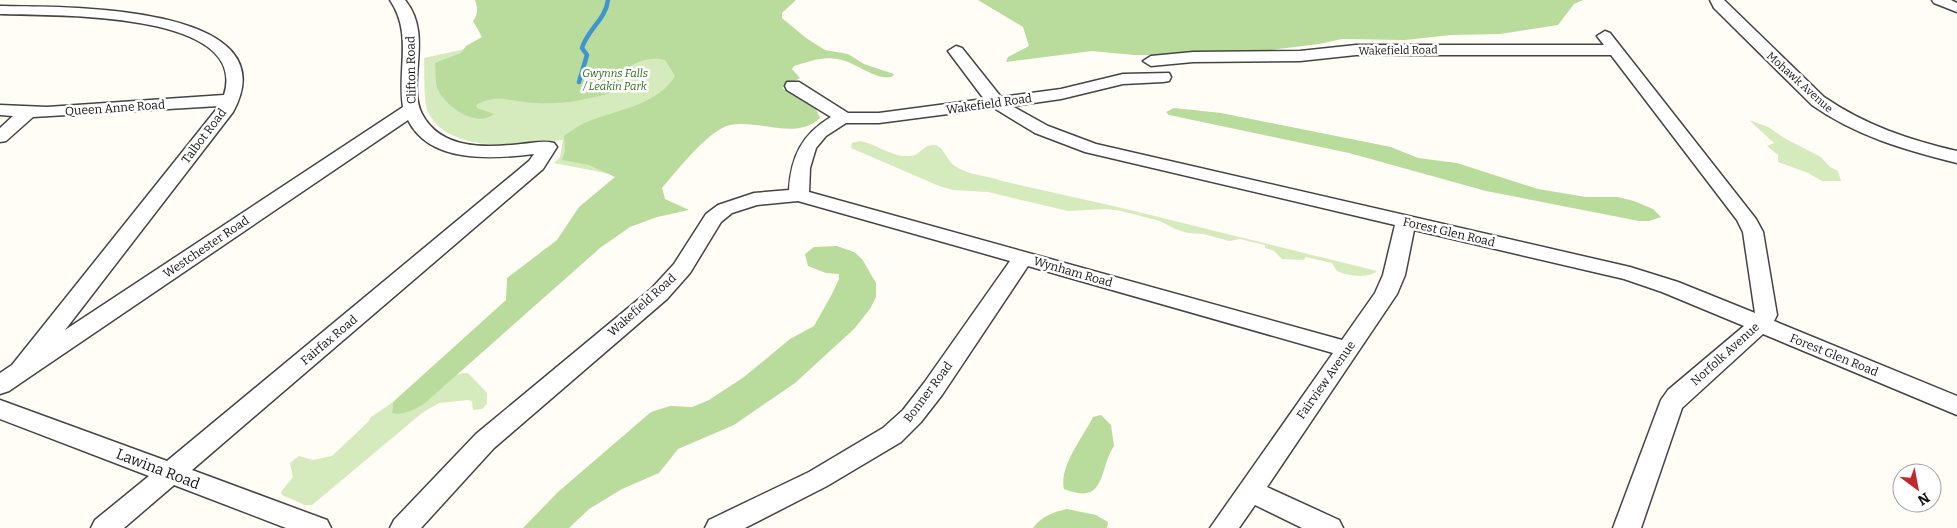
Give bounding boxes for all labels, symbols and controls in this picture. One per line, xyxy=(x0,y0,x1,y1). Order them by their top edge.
street label: Clifton Road xyxy=(403,36,419,104)
street label: Wakefield Road xyxy=(1358,43,1438,58)
street label: Mohawk Avenue xyxy=(1764,49,1835,115)
park label: Gwynns Falls / Leakin Park xyxy=(582,67,648,93)
street label: Wakefield Road xyxy=(945,91,1033,117)
street label: Queen Anne Road xyxy=(65,98,165,118)
street label: Talbot Road xyxy=(179,106,229,166)
street label: Westchester Road xyxy=(161,213,251,281)
street label: Forest Glen Road xyxy=(1402,215,1496,249)
street label: Wynham Road xyxy=(1032,254,1114,290)
street label: Wakefield Road xyxy=(605,271,679,339)
street label: Fairfax Road xyxy=(298,312,360,368)
street label: Norfolk Avenue xyxy=(1688,320,1762,388)
street label: Forest Glen Road xyxy=(1788,331,1880,379)
street label: Fairview Avenue xyxy=(1294,338,1358,422)
street label: Bonner Road xyxy=(901,359,955,425)
street label: Lawina Road xyxy=(114,445,203,493)
north arrow xyxy=(1892,463,1942,513)
text: N xyxy=(1914,489,1933,509)

